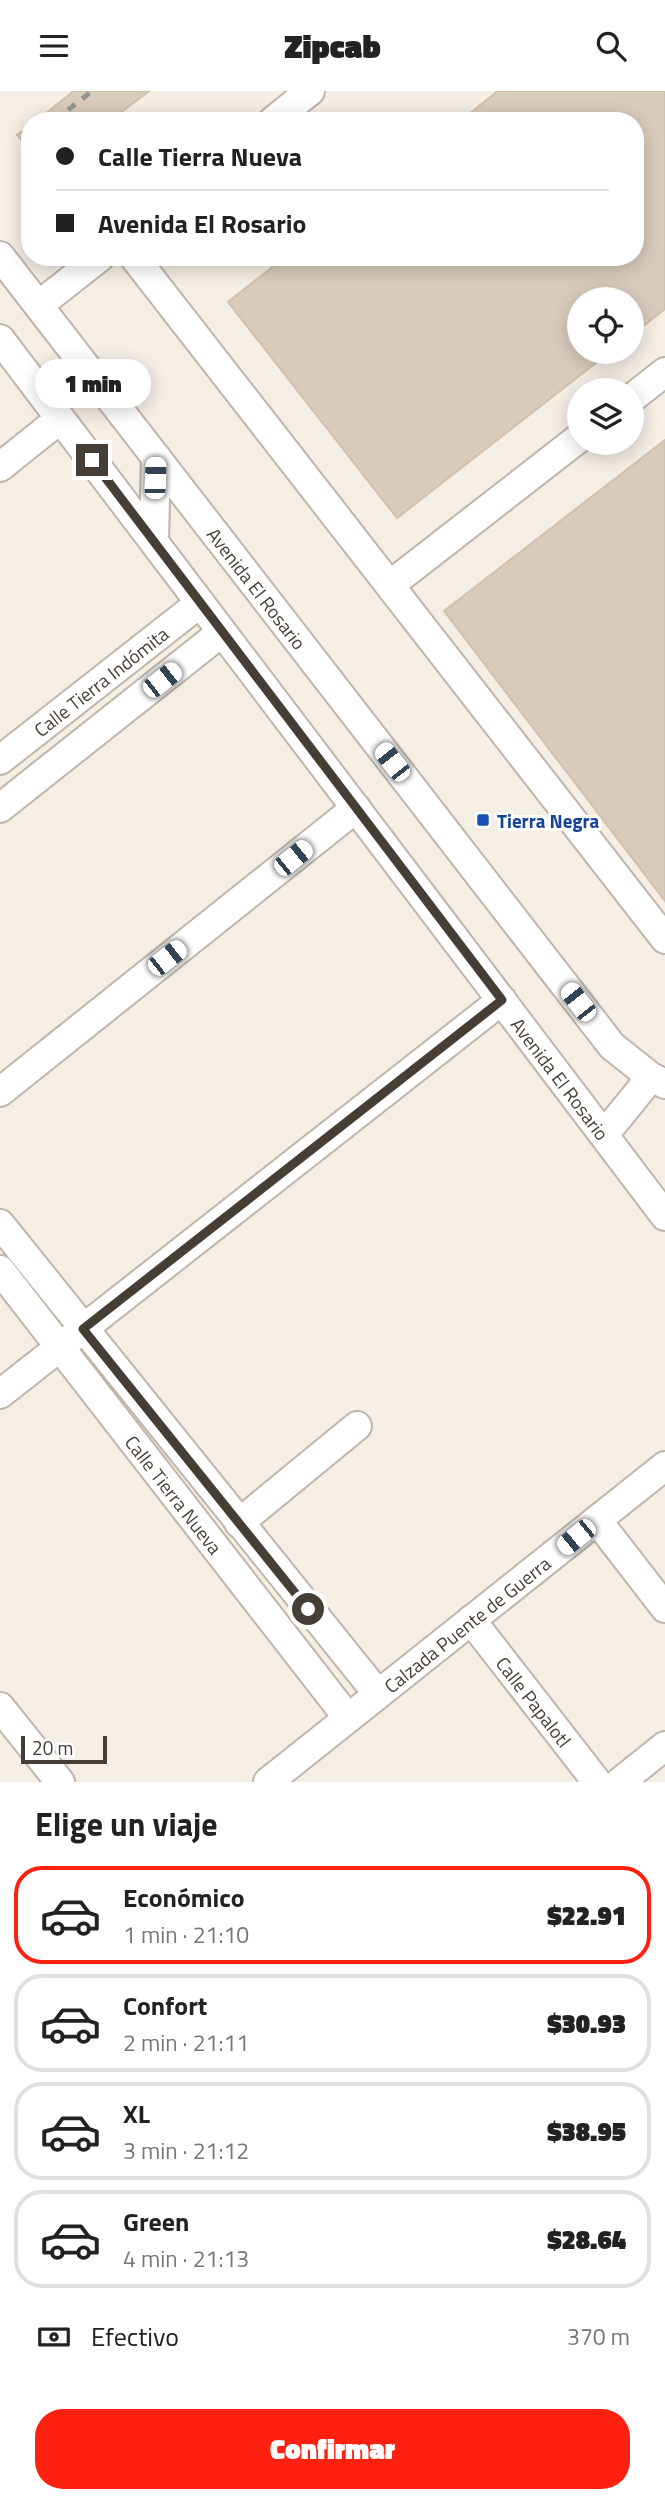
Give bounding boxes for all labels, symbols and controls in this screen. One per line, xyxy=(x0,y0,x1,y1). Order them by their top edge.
text: Zipcab xyxy=(284,22,381,70)
icon: menu xyxy=(35,27,73,65)
icon: search xyxy=(592,27,630,65)
text: Calle Tierra Nueva xyxy=(98,137,302,176)
text: Avenida El Rosario xyxy=(98,204,306,243)
map controls xyxy=(567,287,644,455)
button: locate xyxy=(567,287,644,364)
callout: 1 min xyxy=(34,359,150,407)
text: 1 min xyxy=(64,366,122,401)
button: layers xyxy=(567,378,644,455)
route end xyxy=(76,444,108,476)
car xyxy=(144,457,167,499)
street label: Avenida El Rosario xyxy=(201,521,314,655)
street label: Calle Tierra Indómita xyxy=(27,619,175,743)
car xyxy=(139,659,186,701)
car xyxy=(371,739,414,785)
place label: Tierra Negra xyxy=(497,806,600,835)
marker: Tierra Negra xyxy=(475,812,491,828)
car xyxy=(271,837,316,879)
car xyxy=(144,937,191,979)
car xyxy=(557,979,600,1025)
street label: Avenida El Rosario xyxy=(505,1011,617,1146)
street label: Calle Tierra Nueva xyxy=(119,1429,230,1560)
car xyxy=(554,1516,599,1558)
street label: Calzada Puente de Guerra xyxy=(377,1548,557,1699)
route start xyxy=(292,1593,324,1625)
street label: Calle Papalotl xyxy=(490,1650,579,1753)
scale bar xyxy=(21,1733,107,1765)
text: 20 m xyxy=(32,1733,73,1762)
text: Elige un viaje xyxy=(35,1800,218,1848)
text: Económico xyxy=(123,1878,245,1917)
icon: car xyxy=(39,1884,102,1947)
text: $22.91 xyxy=(547,1896,626,1935)
text: 1 min · 21:10 xyxy=(123,1917,249,1952)
text: Confort xyxy=(123,1986,207,2025)
icon: car xyxy=(39,1992,102,2055)
text: $30.93 xyxy=(547,2004,626,2043)
text: 2 min · 21:11 xyxy=(123,2025,249,2060)
text: XL xyxy=(123,2094,150,2133)
icon: car xyxy=(39,2100,102,2163)
text: $38.95 xyxy=(547,2112,626,2151)
text: 3 min · 21:12 xyxy=(123,2133,249,2168)
text: Green xyxy=(123,2202,189,2241)
icon: car xyxy=(39,2208,102,2271)
text: $28.64 xyxy=(547,2220,626,2259)
text: 4 min · 21:13 xyxy=(123,2241,249,2276)
text: Efectivo xyxy=(91,2317,179,2356)
icon: cash xyxy=(35,2318,73,2356)
text: 370 m xyxy=(567,2319,630,2354)
button: Confirmar xyxy=(35,2409,630,2489)

